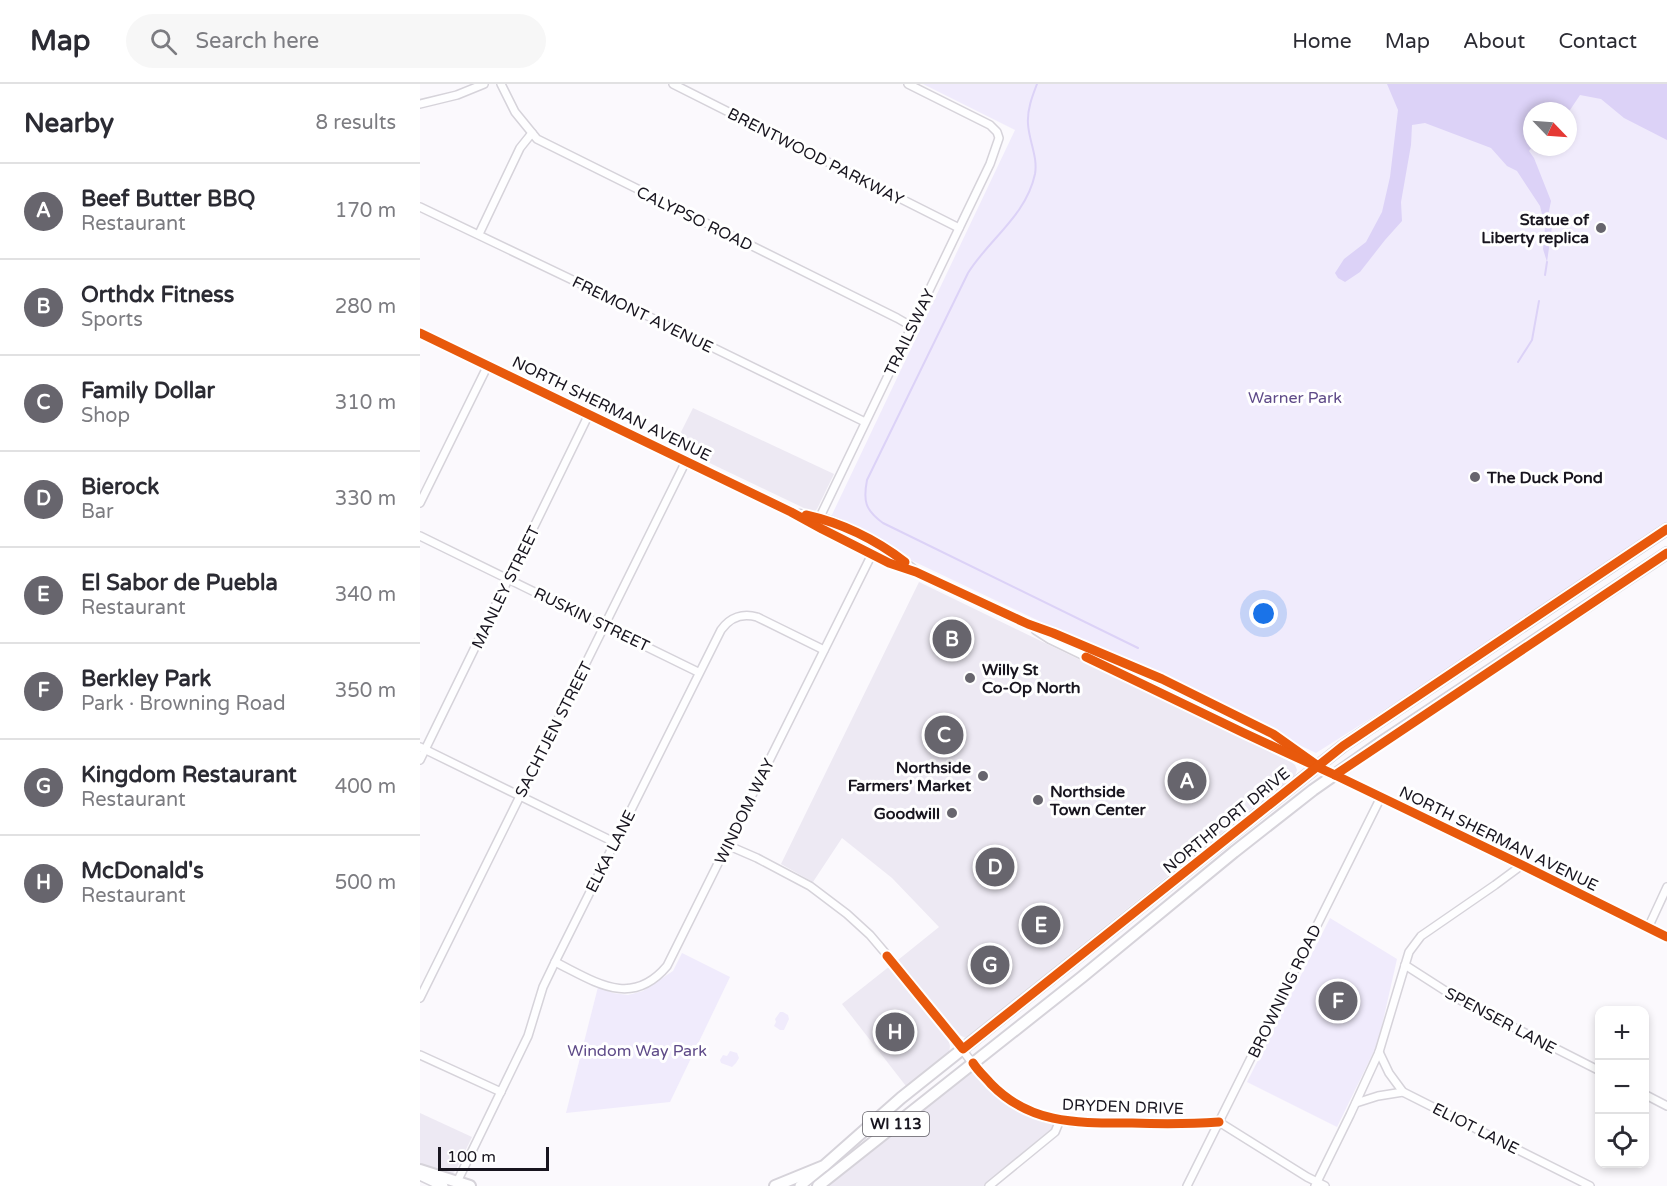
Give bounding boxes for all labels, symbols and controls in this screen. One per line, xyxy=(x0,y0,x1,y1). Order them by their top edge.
search box xyxy=(126,14,546,68)
text: Map xyxy=(30,24,90,58)
icon: search xyxy=(147,25,180,58)
text: Search here xyxy=(195,28,319,54)
text: Home xyxy=(1292,29,1352,54)
text: Map xyxy=(1385,29,1430,54)
text: About xyxy=(1463,29,1525,54)
text: Contact xyxy=(1558,29,1637,54)
north arrow xyxy=(1523,102,1577,156)
street label: BRENTWOOD PARKWAY xyxy=(724,104,907,210)
text: Nearby xyxy=(24,108,114,139)
text: 8 results xyxy=(316,111,396,135)
street label: CALYPSO ROAD xyxy=(633,182,756,256)
text: Beef Butter BBQ xyxy=(81,186,255,212)
text: A xyxy=(36,199,51,223)
text: 170 m xyxy=(335,199,396,223)
place label: Statue of Liberty replica xyxy=(1481,210,1590,248)
text: Restaurant xyxy=(81,212,186,236)
marker: Statue of Liberty replica xyxy=(1594,221,1608,235)
street label: FREMONT AVENUE xyxy=(569,272,716,358)
text: Orthdx Fitness xyxy=(81,282,234,308)
street label: TRAILSWAY xyxy=(880,286,940,379)
text: B xyxy=(37,295,50,319)
text: 280 m xyxy=(335,295,396,319)
text: Sports xyxy=(81,308,143,332)
street label: NORTH SHERMAN AVENUE xyxy=(509,352,714,466)
text: Family Dollar xyxy=(81,378,215,404)
park label: Warner Park xyxy=(1248,388,1342,408)
text: C xyxy=(37,391,50,415)
text: 310 m xyxy=(335,391,396,415)
text: Shop xyxy=(81,404,130,428)
place label: The Duck Pond xyxy=(1486,468,1603,488)
marker: The Duck Pond xyxy=(1468,470,1482,484)
text: Bierock xyxy=(81,474,159,500)
text: D xyxy=(36,487,51,511)
text: 330 m xyxy=(335,487,396,511)
text: Bar xyxy=(81,500,114,524)
street label: MANLEY STREET xyxy=(467,522,545,652)
text: El Sabor de Puebla xyxy=(81,570,278,596)
text: E xyxy=(37,583,50,607)
text: 340 m xyxy=(335,583,396,607)
street label: RUSKIN STREET xyxy=(530,583,653,657)
text: Restaurant xyxy=(81,596,186,620)
your location xyxy=(1249,599,1278,628)
pin: B xyxy=(932,616,972,662)
street label: SACHTJEN STREET xyxy=(511,658,597,801)
place label: Willy St Co-Op North xyxy=(982,660,1081,698)
text: Berkley Park xyxy=(81,666,211,692)
marker: Willy St Co-Op North xyxy=(963,671,977,685)
text: F xyxy=(37,679,50,703)
text: 350 m xyxy=(335,679,396,703)
text: Park · Browning Road xyxy=(81,692,286,716)
pin: C xyxy=(924,712,964,758)
street label: WINDOM WAY xyxy=(711,755,779,868)
place label: Northside Farmers' Market xyxy=(848,758,972,796)
pin: A xyxy=(1168,758,1206,804)
text: Kingdom Restaurant xyxy=(81,762,297,788)
street label: NORTHPORT DRIVE xyxy=(1159,763,1294,878)
marker: Northside Farmers' Market xyxy=(976,769,990,783)
text: G xyxy=(36,775,51,799)
text: 400 m xyxy=(335,775,396,799)
place label: Northside Town Center xyxy=(1049,782,1146,820)
street label: NORTH SHERMAN AVENUE xyxy=(1396,782,1601,896)
text: Restaurant xyxy=(81,788,186,812)
marker: Northside Town Center xyxy=(1031,793,1045,807)
place label: Goodwill xyxy=(874,804,940,824)
marker: Goodwill xyxy=(945,806,959,820)
street label: ELKA LANE xyxy=(582,807,640,896)
pin: D xyxy=(976,844,1014,890)
text: McDonald's xyxy=(81,858,204,884)
text: H xyxy=(36,871,51,895)
text: 500 m xyxy=(335,871,396,895)
text: Restaurant xyxy=(81,884,186,908)
pin: E xyxy=(1022,902,1060,948)
street label: BROWNING ROAD xyxy=(1244,921,1326,1062)
pin: G xyxy=(970,942,1010,988)
pin: F xyxy=(1318,978,1358,1024)
street label: SPENSER LANE xyxy=(1441,983,1560,1059)
map controls xyxy=(1595,1006,1649,1168)
button: + xyxy=(1595,1006,1649,1060)
pin: H xyxy=(876,1010,914,1054)
park label: Windom Way Park xyxy=(567,1041,707,1061)
button: − xyxy=(1595,1060,1649,1114)
street label: DRYDEN DRIVE xyxy=(1062,1095,1184,1119)
street label: ELIOT LANE xyxy=(1429,1099,1522,1159)
road number: WI 113 xyxy=(863,1112,929,1136)
button: locate xyxy=(1595,1114,1649,1168)
scale bar xyxy=(438,1144,549,1172)
text: 100 m xyxy=(447,1147,496,1167)

